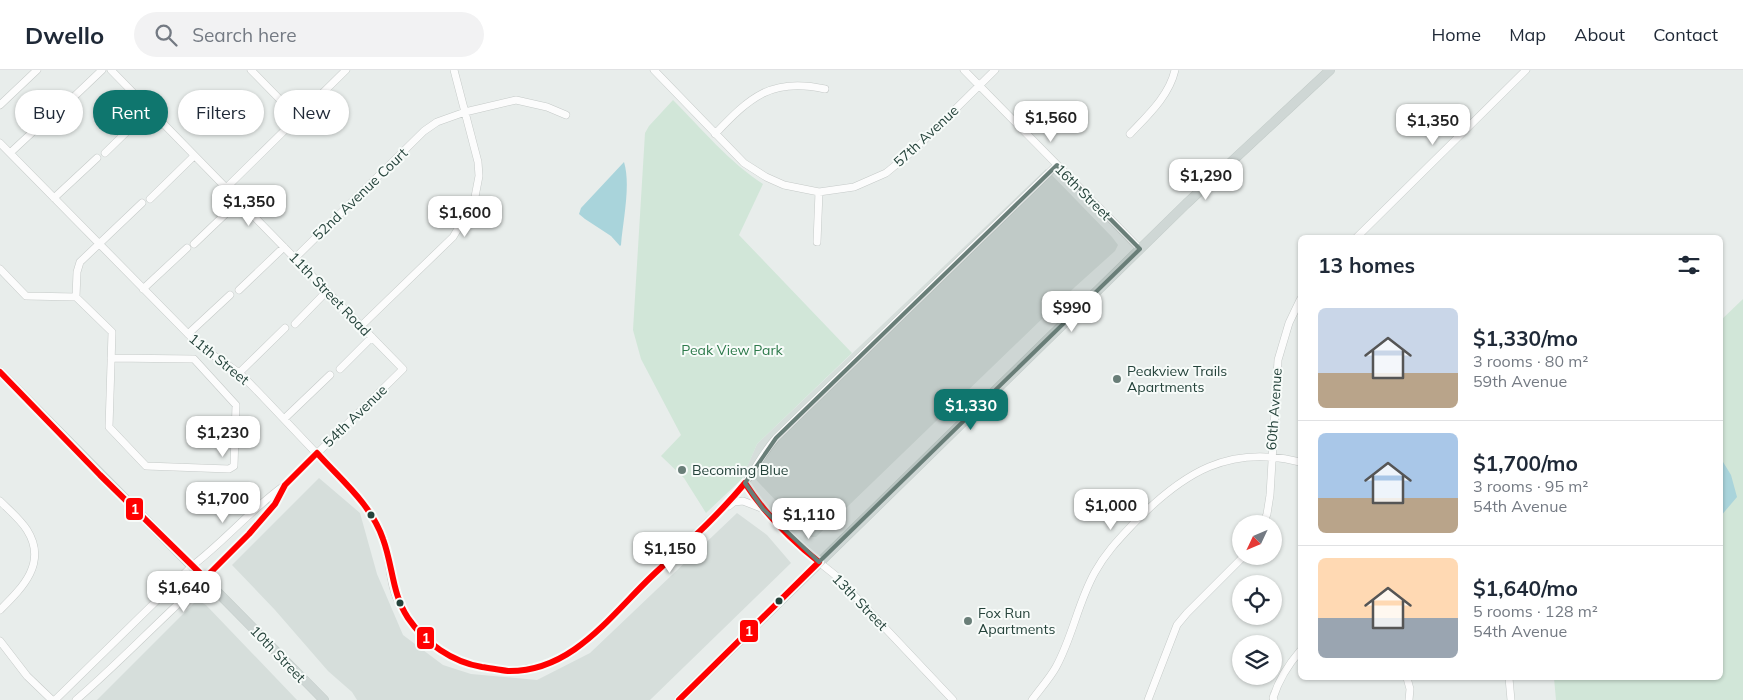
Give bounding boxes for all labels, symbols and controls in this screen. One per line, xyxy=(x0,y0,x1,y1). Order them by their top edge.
search box xyxy=(134,12,484,57)
text: Dwello xyxy=(25,20,104,50)
icon: search xyxy=(152,21,180,49)
text: Search here xyxy=(192,23,297,47)
text: Home xyxy=(1431,23,1481,46)
text: Map xyxy=(1509,23,1546,46)
text: About xyxy=(1574,23,1625,46)
text: Contact xyxy=(1653,23,1718,46)
chip: Buy xyxy=(15,90,83,135)
chip: Rent xyxy=(93,90,168,135)
chip: Filters xyxy=(178,90,264,135)
chip: New xyxy=(274,90,349,135)
pin: $1,560 xyxy=(1010,100,1092,143)
street label: 57th Avenue xyxy=(890,101,962,171)
pin: $1,350 xyxy=(1392,104,1474,146)
text: $1,560 xyxy=(1025,107,1077,127)
text: $1,350 xyxy=(1407,110,1459,130)
street label: 52nd Avenue Court xyxy=(309,144,411,244)
pin: $1,290 xyxy=(1165,158,1247,201)
street label: 16th Street xyxy=(1051,160,1115,224)
text: $1,290 xyxy=(1180,165,1232,185)
pin: $1,350 xyxy=(208,184,290,227)
text: $1,350 xyxy=(223,191,275,211)
pin: $1,600 xyxy=(424,196,506,238)
text: $1,600 xyxy=(439,202,491,222)
street label: 11th Street Road xyxy=(285,248,375,340)
icon: filters xyxy=(1675,251,1703,279)
text: 13 homes xyxy=(1318,252,1415,278)
pin: $990 xyxy=(1042,290,1102,333)
text: $990 xyxy=(1053,297,1091,317)
text: $1,330/mo xyxy=(1473,325,1578,351)
icon: home xyxy=(1358,328,1418,388)
street label: 11th Street xyxy=(185,329,253,389)
park label: Peak View Park xyxy=(681,341,784,359)
text: 3 rooms · 80 m² xyxy=(1473,351,1588,371)
place label: Peakview Trails Apartments xyxy=(1127,362,1227,396)
street label: 60th Avenue xyxy=(1262,367,1286,451)
text: 59th Avenue xyxy=(1473,371,1567,391)
marker: Peakview Trails Apartments xyxy=(1111,373,1123,385)
street label: 54th Avenue xyxy=(319,381,391,451)
pin: $1,330 xyxy=(930,388,1012,431)
text: $1,330 xyxy=(945,395,997,415)
pin: $1,230 xyxy=(182,416,264,458)
text: $1,230 xyxy=(197,422,249,442)
text: $1,700/mo xyxy=(1473,450,1578,476)
icon: home xyxy=(1358,453,1418,513)
place label: Becoming Blue xyxy=(692,461,788,479)
marker: Becoming Blue xyxy=(676,464,688,476)
text: 3 rooms · 95 m² xyxy=(1473,476,1588,496)
pin: $1,700 xyxy=(182,482,264,524)
text: $1,700 xyxy=(197,488,249,508)
pin: $1,000 xyxy=(1070,488,1152,531)
text: $1,000 xyxy=(1085,495,1137,515)
text: 54th Avenue xyxy=(1473,496,1567,516)
line badge: 1 xyxy=(125,497,144,521)
pin: $1,110 xyxy=(768,498,850,540)
text: 1 xyxy=(131,500,139,518)
text: $1,110 xyxy=(783,504,835,524)
unlabelled marker xyxy=(366,510,376,520)
north arrow xyxy=(1232,515,1282,565)
map controls xyxy=(1232,515,1282,685)
pin: $1,150 xyxy=(629,532,711,574)
text: $1,150 xyxy=(644,538,696,558)
pin: $1,640 xyxy=(143,570,225,613)
street label: 13th Street xyxy=(828,570,892,634)
button: locate xyxy=(1232,575,1282,625)
text: $1,640/mo xyxy=(1473,575,1578,601)
text: $1,640 xyxy=(158,577,210,597)
icon: home xyxy=(1358,578,1418,638)
unlabelled marker xyxy=(774,596,784,606)
unlabelled marker xyxy=(395,598,405,608)
text: 5 rooms · 128 m² xyxy=(1473,601,1598,621)
place label: Fox Run Apartments xyxy=(978,604,1055,638)
marker: Fox Run Apartments xyxy=(962,615,974,627)
line badge: 1 xyxy=(739,619,759,643)
text: 54th Avenue xyxy=(1473,621,1567,641)
street label: 10th Street xyxy=(246,622,310,686)
text: 1 xyxy=(745,622,753,640)
line badge: 1 xyxy=(416,626,435,650)
text: 1 xyxy=(422,629,430,647)
button: layers xyxy=(1232,635,1282,685)

